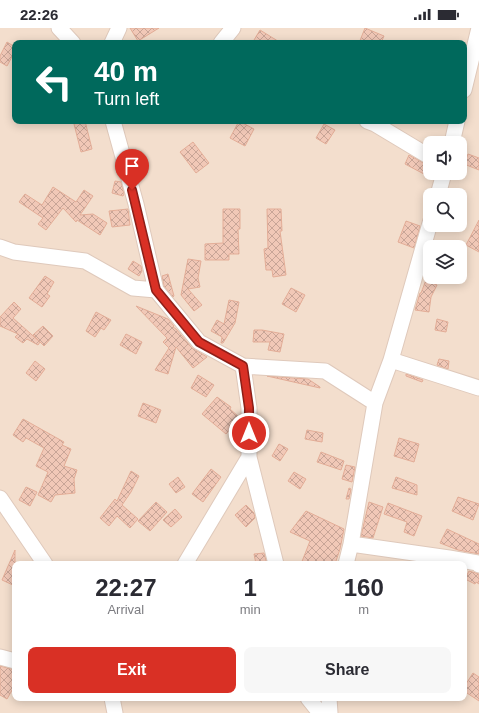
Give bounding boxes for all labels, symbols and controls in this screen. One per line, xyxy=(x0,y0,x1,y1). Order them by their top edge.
text: 22:26 xyxy=(20,6,58,23)
icon: left xyxy=(28,56,80,108)
text: 40 m xyxy=(94,56,158,87)
text: Turn left xyxy=(94,89,159,109)
map controls xyxy=(423,136,467,284)
button: sound xyxy=(423,136,467,180)
pin xyxy=(115,149,149,190)
icon: arrive xyxy=(121,155,143,177)
button: search xyxy=(423,188,467,232)
button: layers xyxy=(423,240,467,284)
position arrow xyxy=(228,412,270,454)
text: 22:27 xyxy=(95,574,157,601)
text: 1 xyxy=(243,574,257,601)
text: 160 xyxy=(344,574,384,601)
text: Arrival xyxy=(107,602,144,617)
text: min xyxy=(240,602,261,617)
text: m xyxy=(358,602,369,617)
button: Exit xyxy=(28,647,236,693)
button: Share xyxy=(244,647,451,693)

